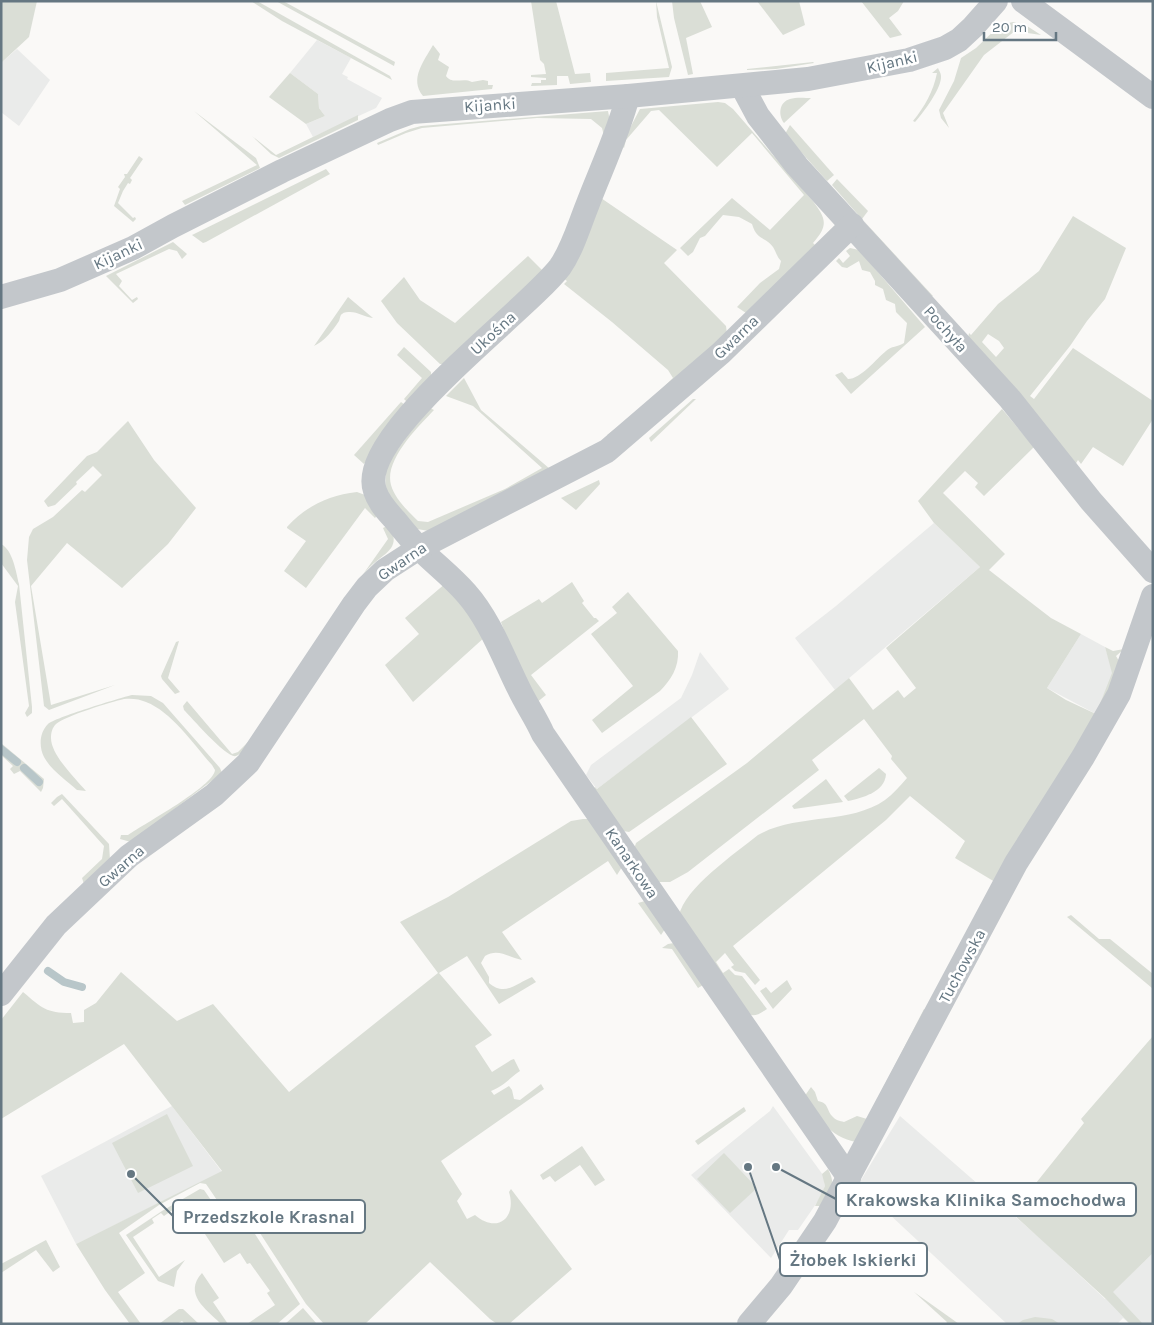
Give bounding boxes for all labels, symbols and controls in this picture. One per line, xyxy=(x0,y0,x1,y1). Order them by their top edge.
scale bar xyxy=(984,10,1056,42)
text: 20 m xyxy=(992,18,1027,36)
street label: Kijanki xyxy=(865,47,919,77)
street label: Kijanki xyxy=(464,94,516,116)
street label: Kijanki xyxy=(91,234,145,274)
street label: Pochyła xyxy=(920,302,972,356)
street label: Ukośna xyxy=(466,307,520,359)
street label: Gwarna xyxy=(710,311,762,363)
street label: Gwarna xyxy=(374,538,430,584)
street label: Kanarkowa xyxy=(601,824,663,902)
street label: Gwarna xyxy=(94,841,148,891)
street label: Tuchowska xyxy=(935,926,989,1006)
callout: Krakowska Klinika Samochodwa xyxy=(836,1183,1136,1216)
text: Krakowska Klinika Samochodwa xyxy=(846,1189,1126,1211)
callout: Przedszkole Krasnal xyxy=(173,1200,365,1233)
text: Przedszkole Krasnal xyxy=(183,1206,355,1228)
callout: Żłobek Iskierki xyxy=(780,1243,927,1276)
text: Żłobek Iskierki xyxy=(789,1249,917,1271)

